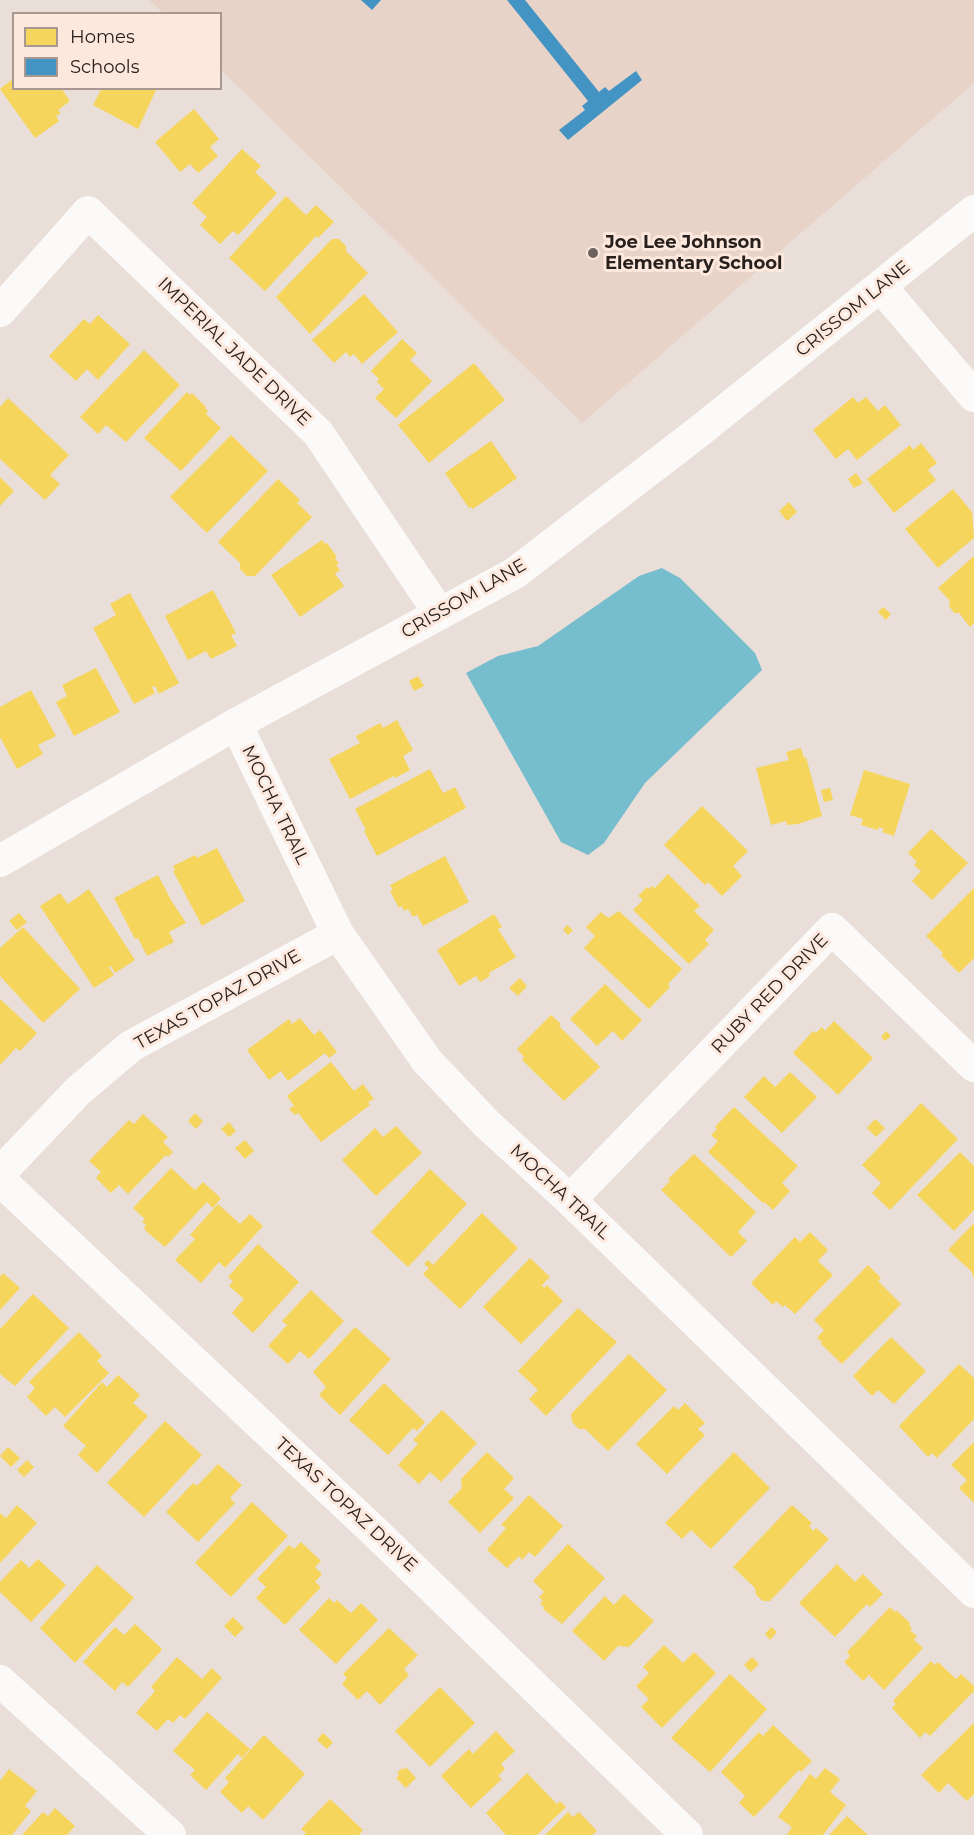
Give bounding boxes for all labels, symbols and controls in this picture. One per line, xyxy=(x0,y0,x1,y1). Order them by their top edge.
legend xyxy=(12,12,222,90)
text: Homes xyxy=(70,26,135,48)
text: Schools xyxy=(70,56,139,78)
place label: Joe Lee Johnson Elementary School xyxy=(605,232,782,274)
marker: Joe Lee Johnson Elementary School xyxy=(586,246,600,260)
street label: CRISSOM LANE xyxy=(792,256,914,362)
street label: IMPERIAL JADE DRIVE xyxy=(153,273,315,431)
street label: CRISSOM LANE xyxy=(398,555,530,643)
street label: MOCHA TRAIL xyxy=(237,742,313,868)
street label: RUBY RED DRIVE xyxy=(707,930,833,1058)
street label: TEXAS TOPAZ DRIVE xyxy=(131,945,305,1055)
street label: MOCHA TRAIL xyxy=(505,1140,615,1244)
street label: TEXAS TOPAZ DRIVE xyxy=(271,1434,421,1576)

